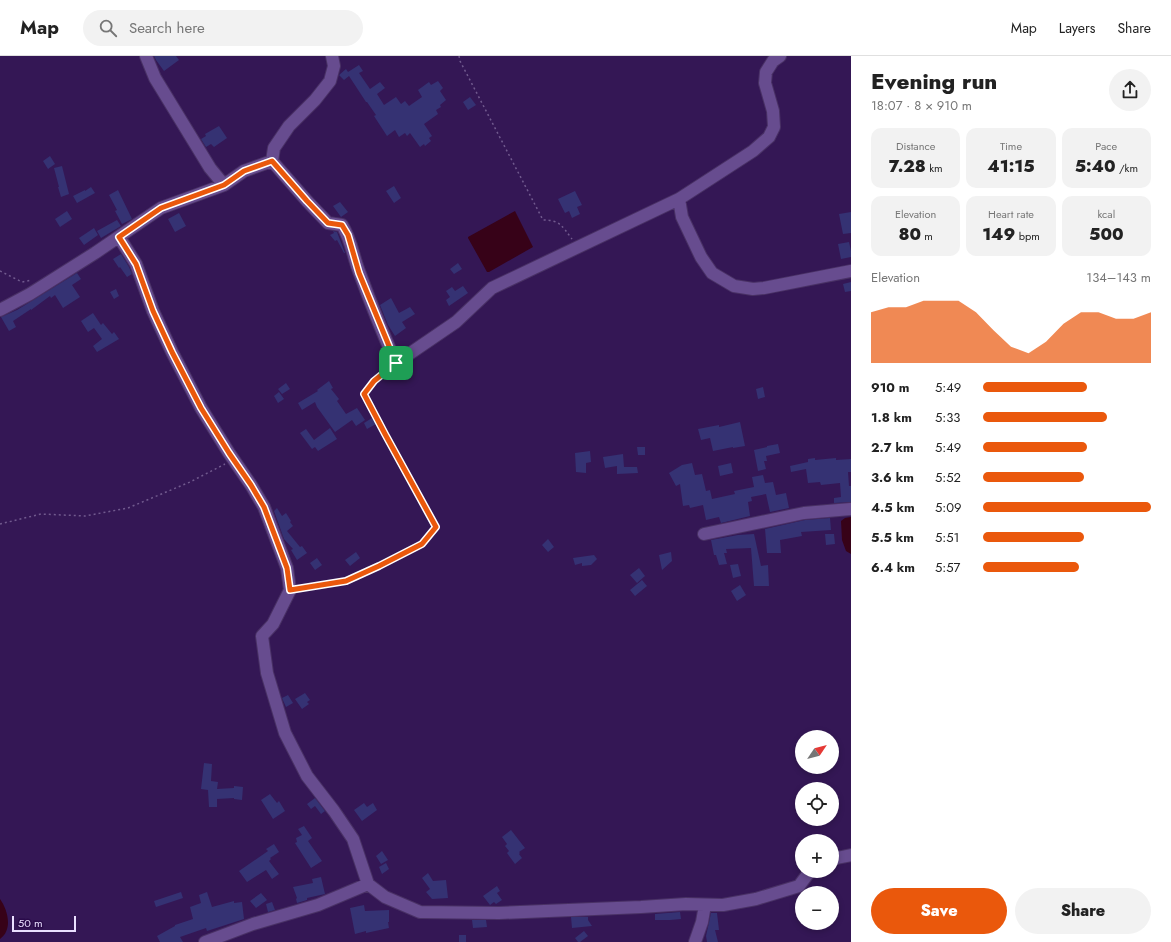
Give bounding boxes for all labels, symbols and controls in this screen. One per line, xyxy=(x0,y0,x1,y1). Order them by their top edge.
search box xyxy=(83,10,363,46)
text: Map xyxy=(20,14,59,41)
icon: search xyxy=(97,17,119,39)
text: Search here xyxy=(129,17,205,39)
text: Map xyxy=(1011,18,1037,38)
text: Layers xyxy=(1059,18,1095,38)
text: Share xyxy=(1117,18,1151,38)
text: Evening run xyxy=(871,65,997,97)
button: share xyxy=(1109,69,1151,111)
text: 18:07 · 8 × 910 m xyxy=(871,96,972,115)
text: Distance xyxy=(896,138,935,154)
text: Time xyxy=(1000,138,1022,154)
text: Pace xyxy=(1095,138,1117,154)
text: 7.28 xyxy=(889,154,926,178)
text: 41:15 xyxy=(987,154,1035,178)
text: 5:40 xyxy=(1075,154,1116,178)
text: km xyxy=(926,160,943,176)
text: /km xyxy=(1116,160,1138,176)
text: Elevation xyxy=(895,206,936,222)
text: Heart rate xyxy=(988,206,1034,222)
text: kcal xyxy=(1097,206,1115,222)
text: 80 xyxy=(898,222,921,246)
text: 149 xyxy=(982,222,1015,246)
text: 500 xyxy=(1089,222,1124,246)
text: m xyxy=(921,228,933,244)
text: bpm xyxy=(1015,228,1040,244)
text: Elevation xyxy=(871,268,920,287)
text: 134–143 m xyxy=(1086,268,1151,287)
pin xyxy=(379,346,413,380)
icon: arrive xyxy=(385,352,407,374)
text: 910 m xyxy=(871,378,909,397)
text: 5:49 xyxy=(935,378,961,397)
text: 1.8 km xyxy=(871,408,912,427)
text: 5:33 xyxy=(935,408,960,427)
text: 2.7 km xyxy=(871,438,914,457)
text: 5:49 xyxy=(935,438,961,457)
text: 3.6 km xyxy=(871,468,914,487)
text: 5:52 xyxy=(935,468,961,487)
text: 4.5 km xyxy=(871,498,915,517)
text: 5:09 xyxy=(935,498,962,517)
text: 5.5 km xyxy=(871,528,914,547)
text: 5:51 xyxy=(935,528,959,547)
text: 6.4 km xyxy=(871,558,915,577)
text: 5:57 xyxy=(935,558,960,577)
north arrow xyxy=(795,730,839,774)
map controls xyxy=(795,730,839,930)
button: locate xyxy=(795,782,839,826)
button: + xyxy=(795,834,839,878)
button: − xyxy=(795,886,839,930)
button: Save xyxy=(871,888,1007,934)
button: Share xyxy=(1015,888,1151,934)
scale bar xyxy=(12,914,76,933)
text: 50 m xyxy=(18,915,43,931)

